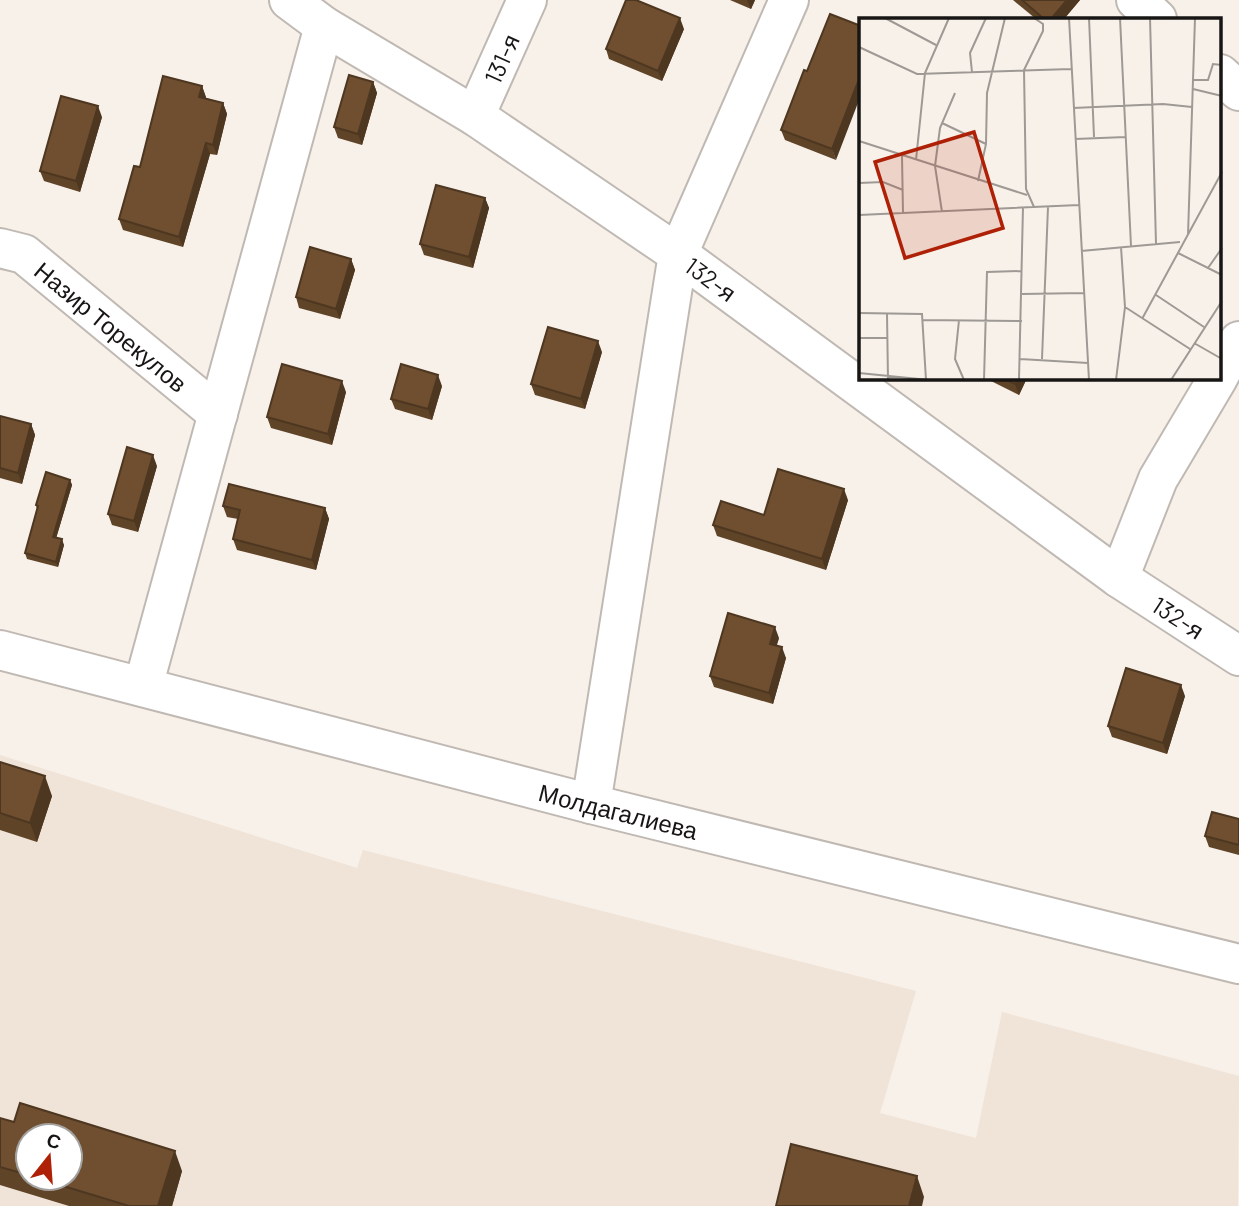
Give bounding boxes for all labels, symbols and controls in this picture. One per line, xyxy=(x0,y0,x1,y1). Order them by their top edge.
inset map xyxy=(859,18,1222,380)
street label: 131-я xyxy=(477,29,525,88)
street label: 132-я xyxy=(680,250,742,307)
street label: Назир Торекулов xyxy=(29,255,193,397)
street label: 132-я xyxy=(1147,589,1210,644)
street label: Молдагалиева xyxy=(536,777,702,845)
north arrow xyxy=(14,1122,84,1192)
text: С xyxy=(44,1127,64,1153)

